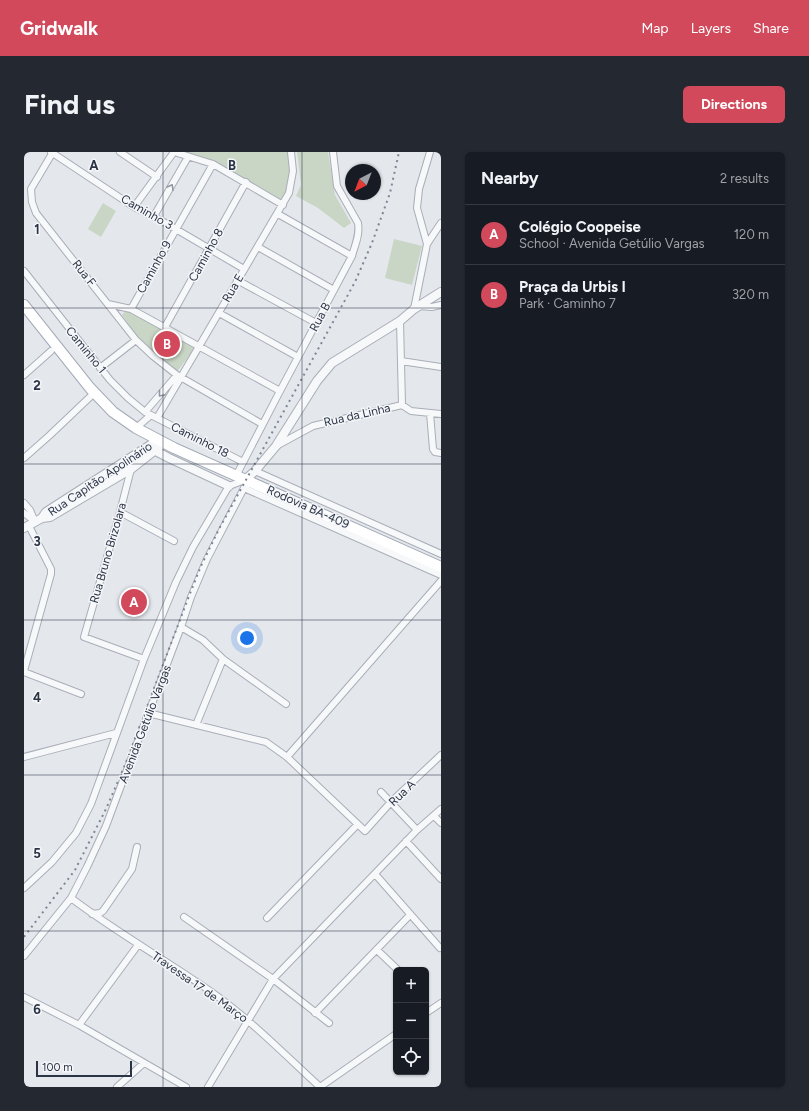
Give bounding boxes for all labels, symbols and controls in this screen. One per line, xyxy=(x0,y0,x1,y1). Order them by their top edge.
text: Gridwalk xyxy=(20,17,98,40)
text: Map xyxy=(641,20,669,37)
text: Layers xyxy=(691,20,731,37)
text: Share xyxy=(753,20,789,37)
button: Directions xyxy=(683,86,785,123)
text: Find us xyxy=(24,87,115,121)
text: A xyxy=(89,158,99,173)
text: B xyxy=(228,158,236,173)
north arrow xyxy=(345,164,381,200)
text: Nearby xyxy=(481,168,539,188)
text: 2 results xyxy=(720,171,769,186)
one-way arrow xyxy=(166,184,173,191)
street label: Caminho 3 xyxy=(119,192,175,232)
text: Colégio Coopeise xyxy=(519,218,641,236)
text: 1 xyxy=(34,222,40,237)
street label: Caminho 8 xyxy=(186,226,226,284)
text: A xyxy=(489,227,499,242)
text: 120 m xyxy=(734,227,769,242)
text: School · Avenida Getúlio Vargas xyxy=(519,236,705,251)
street label: Caminho 9 xyxy=(134,238,174,296)
street label: Rua F xyxy=(69,257,99,289)
street label: Rua E xyxy=(219,271,247,305)
text: Praça da Urbis I xyxy=(519,278,626,296)
text: B xyxy=(490,287,498,302)
text: 320 m xyxy=(732,287,769,302)
text: Park · Caminho 7 xyxy=(519,296,616,311)
street label: Rua B xyxy=(307,300,333,334)
street label: Caminho 1 xyxy=(63,324,109,376)
pin: B xyxy=(154,329,180,359)
text: 2 xyxy=(33,378,41,393)
one-way arrow xyxy=(158,389,165,396)
street label: Rua da Linha xyxy=(322,401,392,429)
street label: Caminho 18 xyxy=(169,419,231,461)
street label: Rua Capitão Apolinário xyxy=(45,439,155,519)
street label: Rodovia BA-409 xyxy=(265,483,352,532)
street label: Rua Bruno Brizolara xyxy=(87,501,129,605)
text: 3 xyxy=(33,534,41,549)
pin: A xyxy=(121,587,147,617)
your location xyxy=(237,628,257,648)
street label: Avenida Getúlio Vargas xyxy=(116,663,174,785)
text: 4 xyxy=(33,690,41,705)
street label: Rua A xyxy=(386,777,418,809)
text: 5 xyxy=(33,846,41,861)
street label: Travessa 17 de Março xyxy=(149,949,251,1025)
map controls xyxy=(393,967,429,1075)
button: + xyxy=(393,967,429,1003)
text: 6 xyxy=(33,1002,41,1017)
button: − xyxy=(393,1003,429,1039)
button: locate xyxy=(393,1039,429,1075)
scale bar xyxy=(36,1059,132,1078)
text: 100 m xyxy=(42,1061,73,1074)

